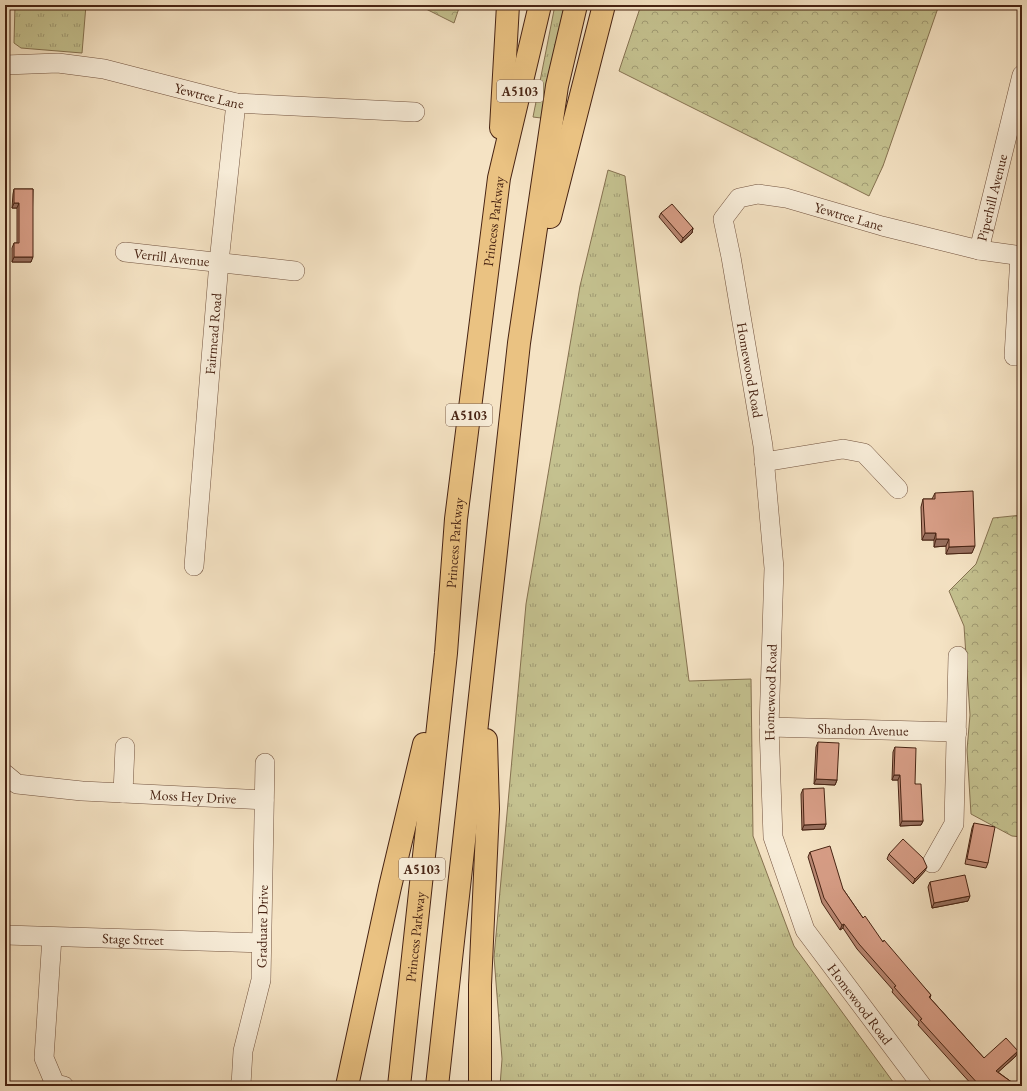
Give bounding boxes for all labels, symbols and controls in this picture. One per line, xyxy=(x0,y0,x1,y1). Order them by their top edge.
street label: Yewtree Lane xyxy=(172,78,245,112)
road number: A5103 xyxy=(497,80,543,102)
street label: Piperhill Avenue xyxy=(973,152,1011,243)
street label: Princess Parkway xyxy=(479,174,508,267)
street label: Yewtree Lane xyxy=(812,198,886,235)
street label: Verrill Avenue xyxy=(133,244,211,270)
street label: Fairmead Road xyxy=(201,291,225,375)
street label: Homewood Road xyxy=(733,321,767,420)
road number: A5103 xyxy=(446,404,492,426)
street label: Princess Parkway xyxy=(442,496,468,589)
street label: Homewood Road xyxy=(760,643,781,741)
street label: Shandon Avenue xyxy=(817,719,909,740)
street label: Moss Hey Drive xyxy=(149,785,237,808)
road number: A5103 xyxy=(399,858,445,880)
street label: Graduate Drive xyxy=(252,884,272,968)
street label: Princess Parkway xyxy=(401,890,429,983)
street label: Stage Street xyxy=(102,929,165,949)
street label: Homewood Road xyxy=(824,960,897,1049)

